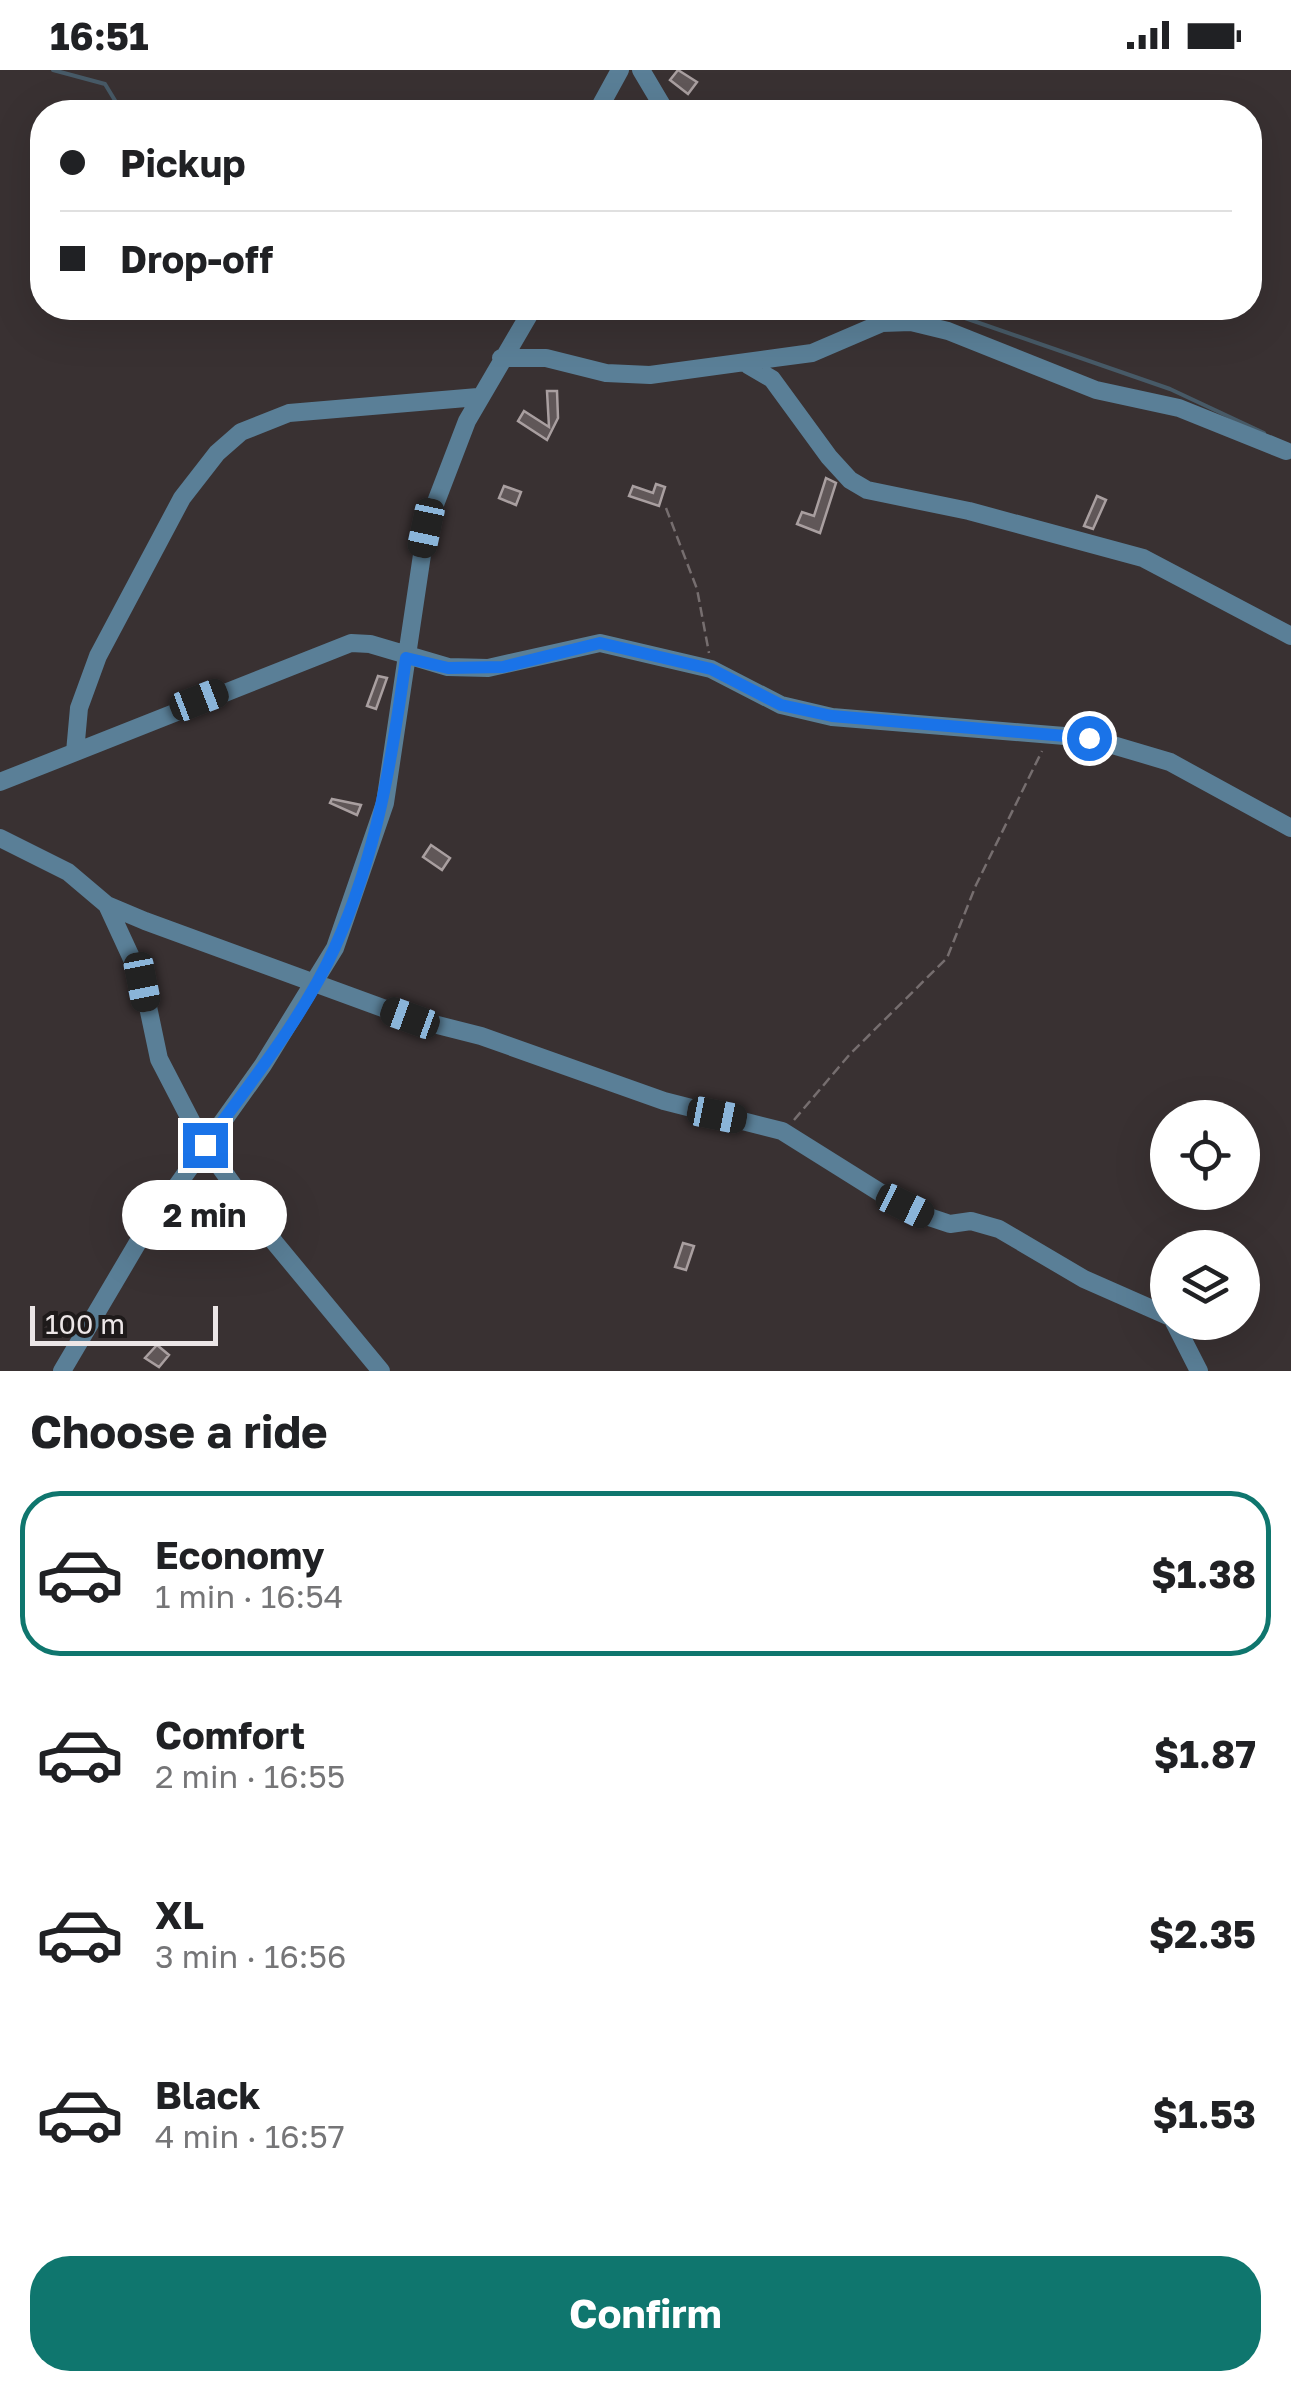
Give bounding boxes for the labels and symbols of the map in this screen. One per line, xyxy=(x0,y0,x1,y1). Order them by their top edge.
car xyxy=(405,496,447,560)
car xyxy=(166,675,232,725)
route start xyxy=(1067,716,1112,761)
car xyxy=(122,950,162,1014)
car xyxy=(377,994,443,1042)
car xyxy=(685,1095,749,1135)
route end xyxy=(183,1123,228,1168)
car xyxy=(871,1179,939,1233)
callout: 2 min xyxy=(122,1180,288,1250)
scale bar xyxy=(30,1301,218,1346)

